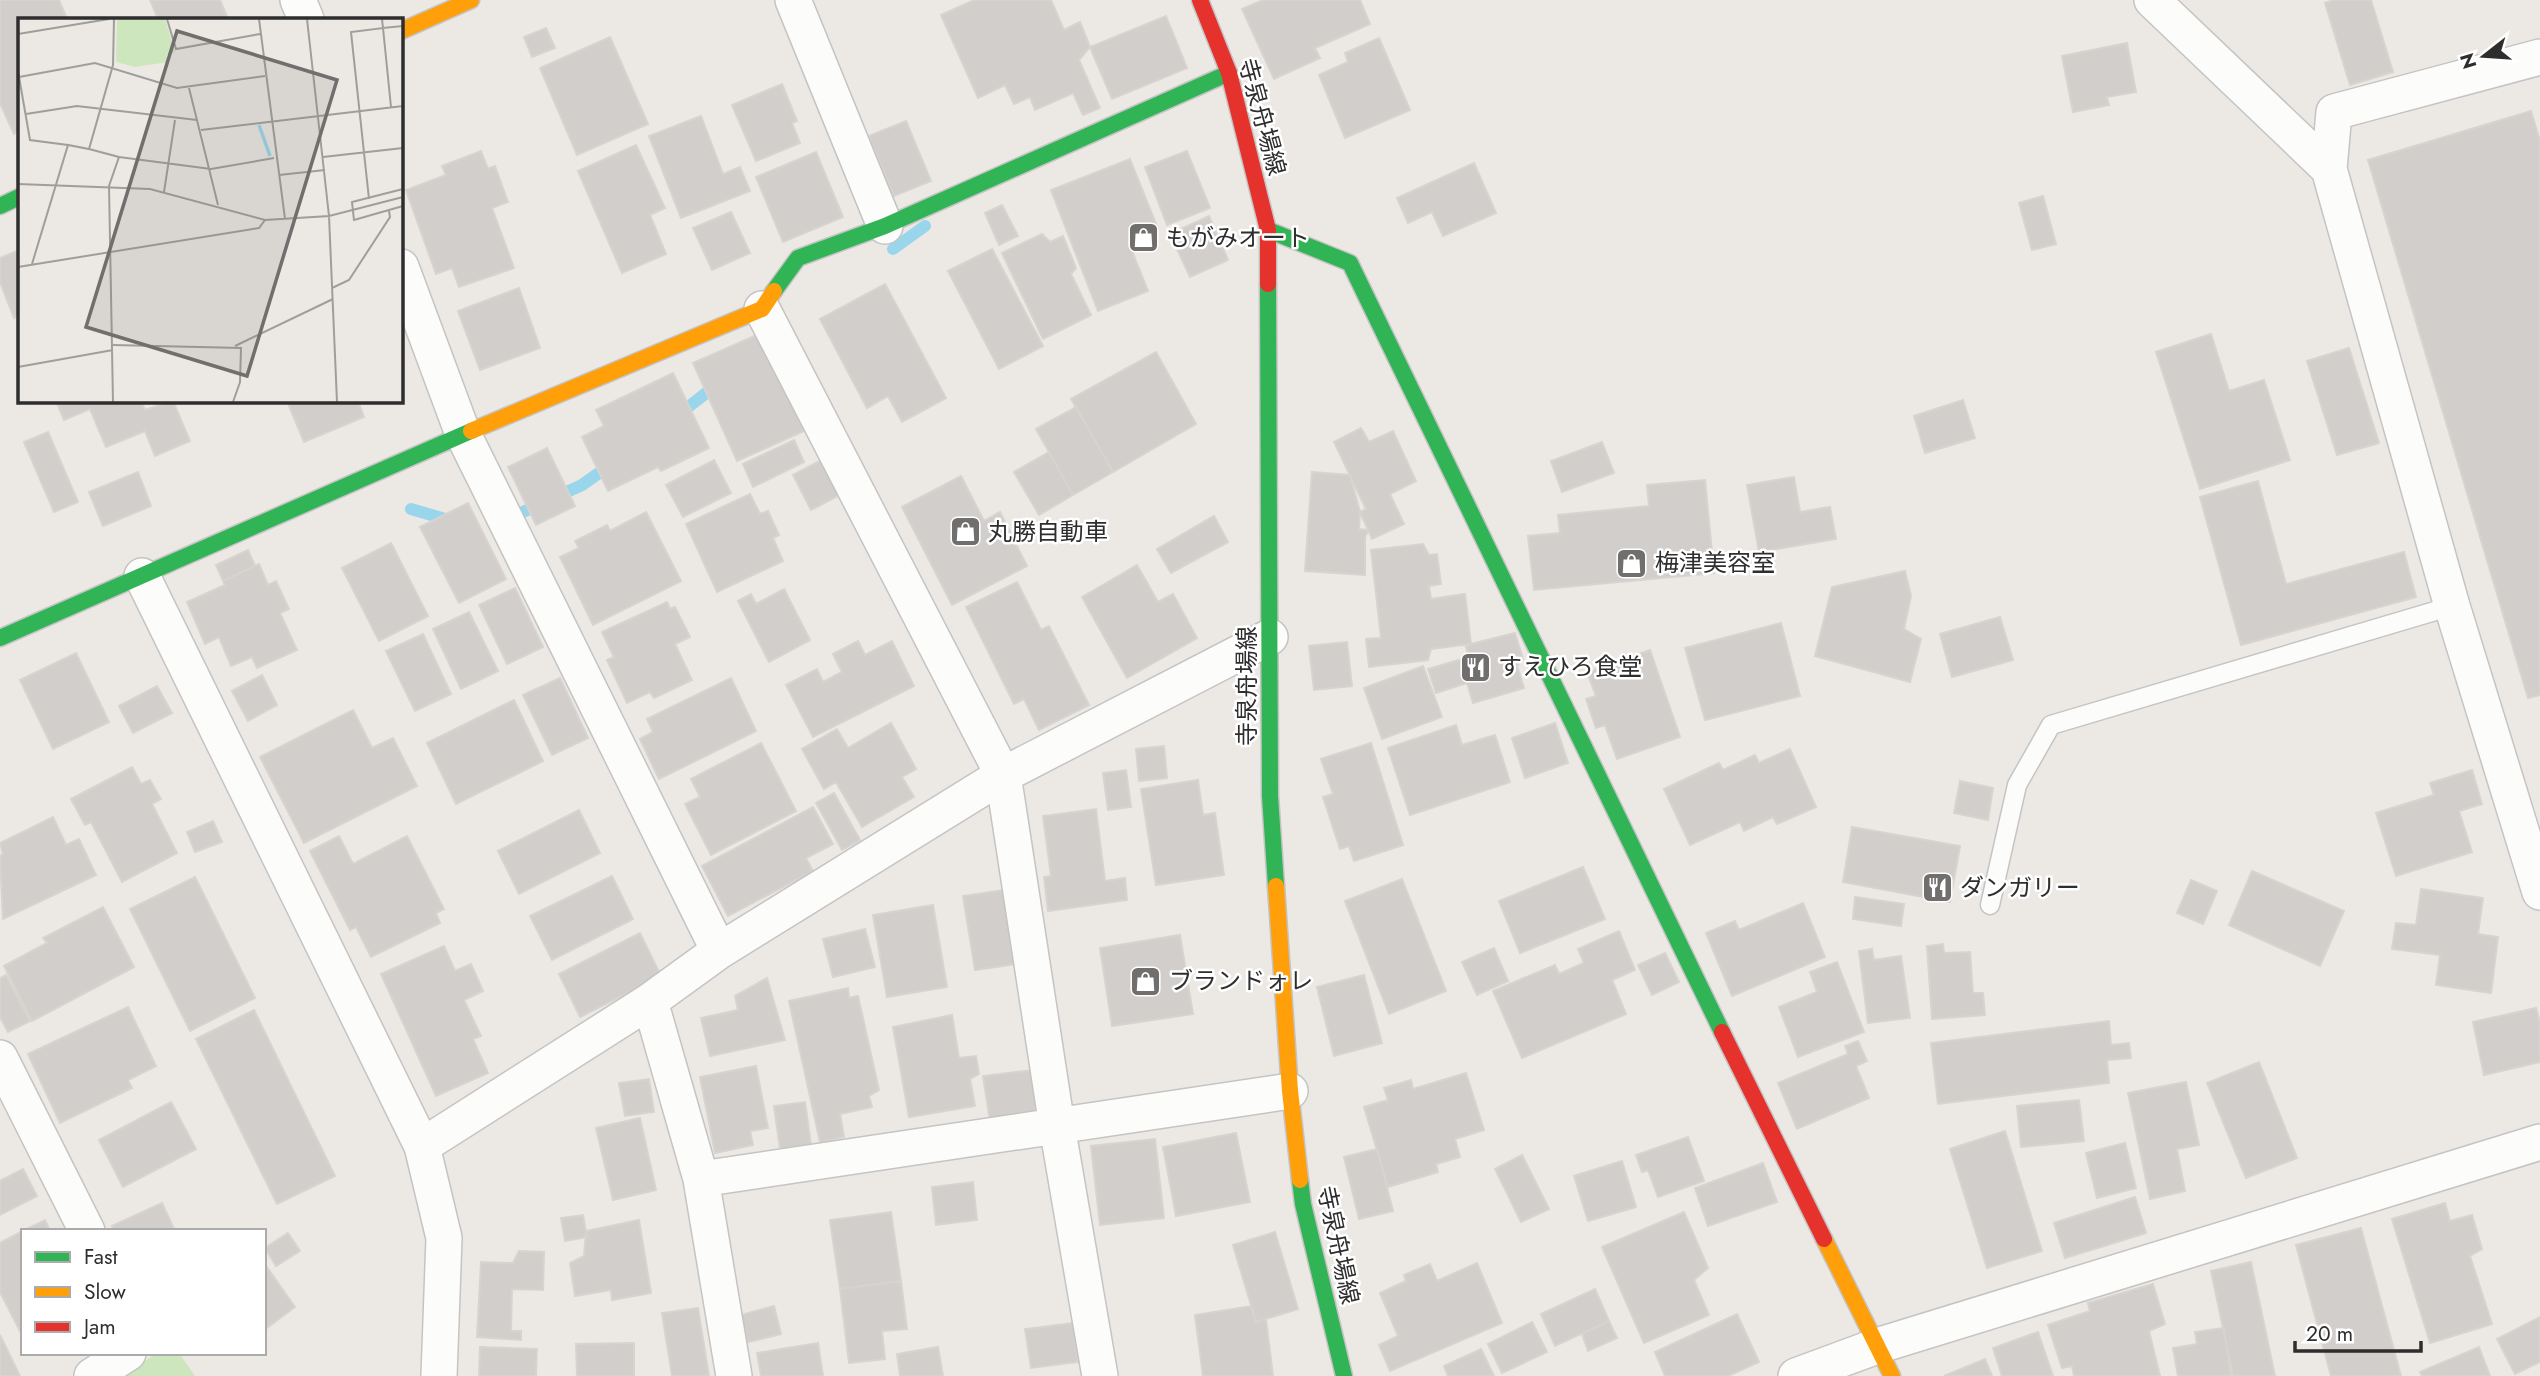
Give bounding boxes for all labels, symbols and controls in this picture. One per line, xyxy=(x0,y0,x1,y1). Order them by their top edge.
inset map xyxy=(18,18,402,402)
north arrow xyxy=(2449,21,2519,91)
text: N xyxy=(2453,50,2483,72)
street label: 寺泉舟場線 xyxy=(1230,54,1295,179)
place label: もがみオート xyxy=(1166,220,1310,255)
shop icon: もがみオート xyxy=(1126,221,1160,255)
place label: 丸勝自動車 xyxy=(988,514,1108,549)
shop icon: 丸勝自動車 xyxy=(948,515,982,549)
place label: 梅津美容室 xyxy=(1655,545,1775,580)
shop icon: 梅津美容室 xyxy=(1615,546,1649,580)
street label: 寺泉舟場線 xyxy=(1229,626,1264,746)
place label: すえひろ食堂 xyxy=(1498,649,1642,684)
restaurant icon: すえひろ食堂 xyxy=(1458,650,1492,684)
place label: ダンガリー xyxy=(1960,870,2080,905)
restaurant icon: ダンガリー xyxy=(1920,871,1954,905)
place label: ブランドォレ xyxy=(1169,963,1313,998)
shop icon: ブランドォレ xyxy=(1129,964,1163,998)
street label: 寺泉舟場線 xyxy=(1309,1183,1368,1307)
legend xyxy=(21,1229,266,1355)
text: Fast xyxy=(84,1242,117,1272)
text: Slow xyxy=(84,1277,126,1307)
scale bar xyxy=(2295,1310,2421,1354)
text: Jam xyxy=(81,1312,116,1342)
text: 20 m xyxy=(2306,1319,2353,1349)

